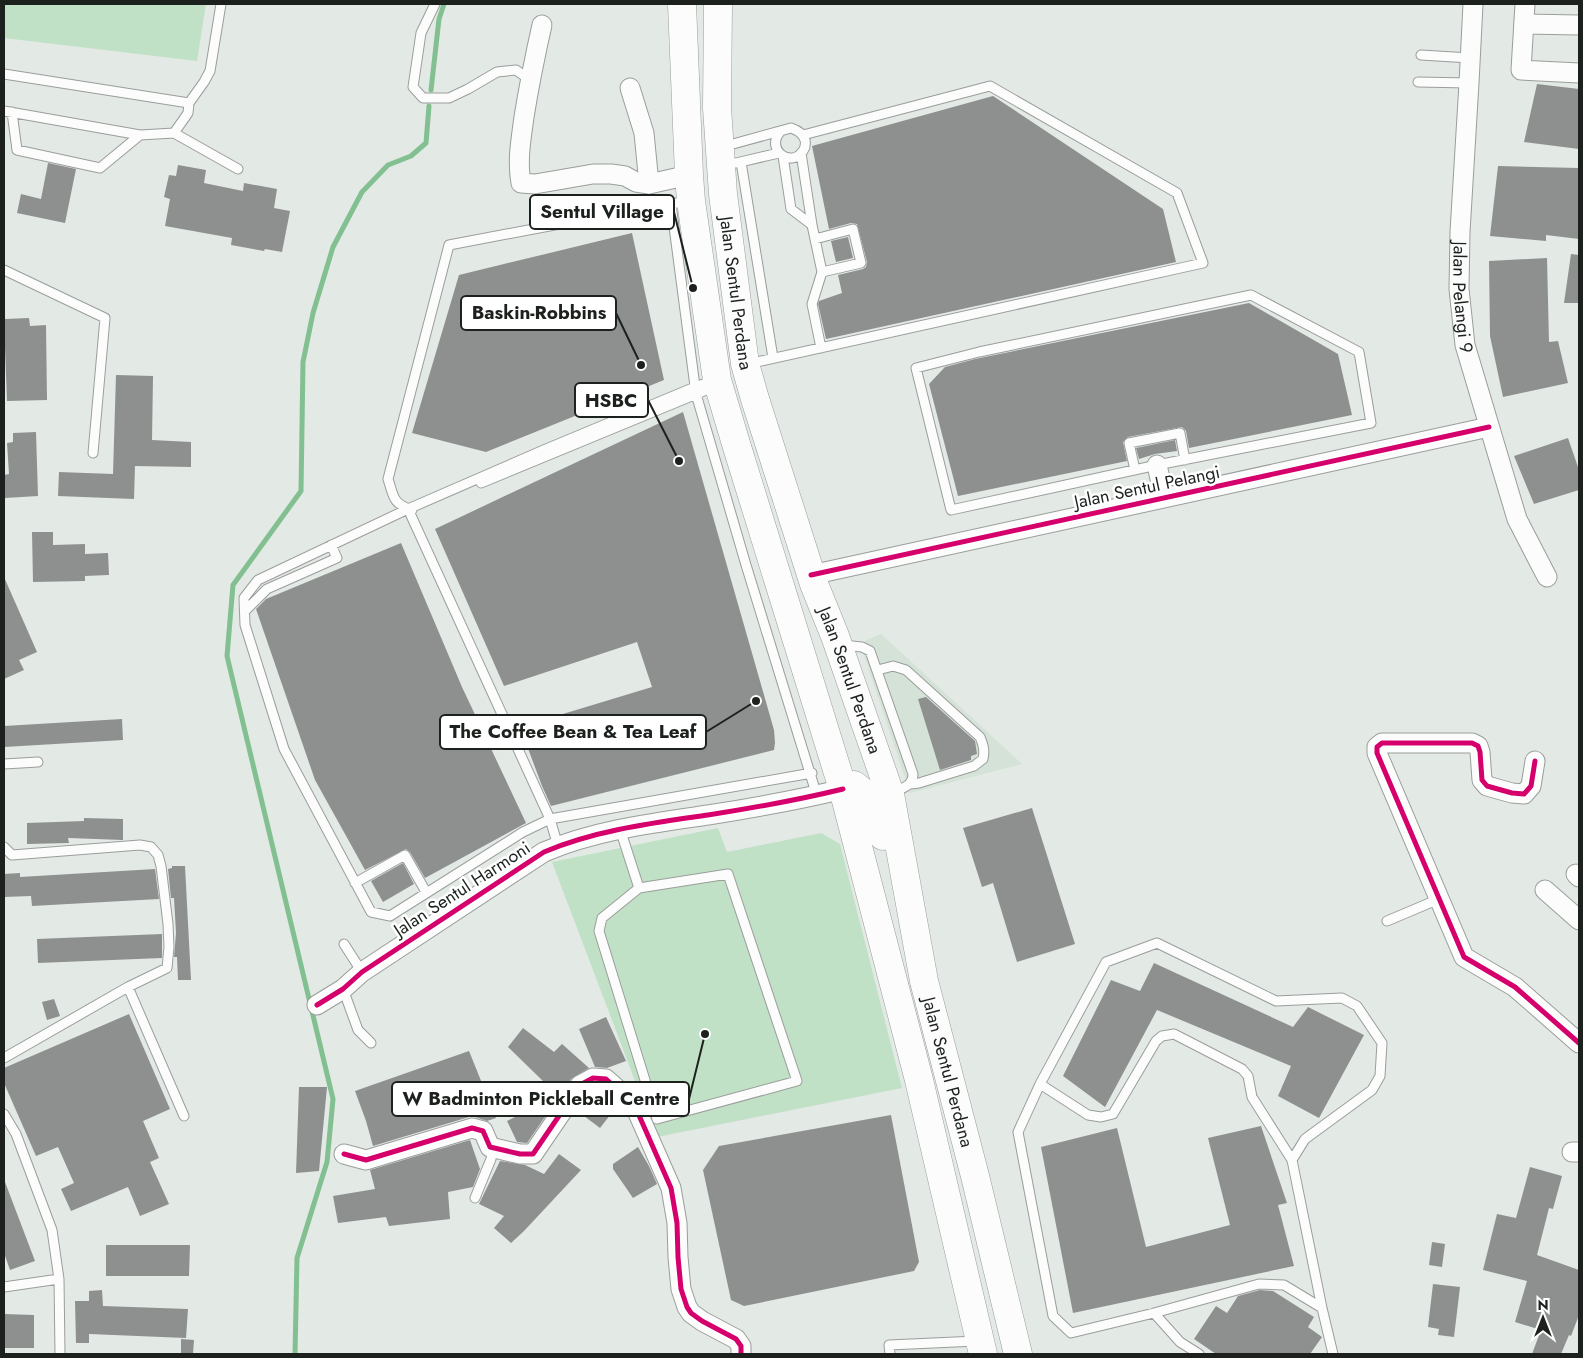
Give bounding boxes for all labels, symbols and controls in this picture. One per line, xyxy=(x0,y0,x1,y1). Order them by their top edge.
callout: Sentul Village xyxy=(530,195,674,229)
text: Sentul Village xyxy=(540,198,664,225)
street label: Jalan Sentul Perdana xyxy=(713,213,759,373)
street label: Jalan Pelangi 9 xyxy=(1446,239,1480,357)
callout: Baskin-Robbins xyxy=(461,296,616,330)
text: Baskin-Robbins xyxy=(472,299,607,326)
callout: HSBC xyxy=(575,383,648,417)
text: HSBC xyxy=(585,387,637,414)
street label: Jalan Sentul Pelangi xyxy=(1070,459,1222,516)
street label: Jalan Sentul Perdana xyxy=(811,601,888,757)
callout: The Coffee Bean & Tea Leaf xyxy=(440,715,706,749)
text: The Coffee Bean & Tea Leaf xyxy=(450,718,698,745)
street label: Jalan Sentul Harmoni xyxy=(387,835,535,944)
street label: Jalan Sentul Perdana xyxy=(915,992,980,1150)
callout: W Badminton Pickleball Centre xyxy=(392,1082,689,1116)
text: W Badminton Pickleball Centre xyxy=(402,1085,680,1112)
north arrow xyxy=(1518,1293,1568,1343)
text: N xyxy=(1537,1295,1549,1315)

